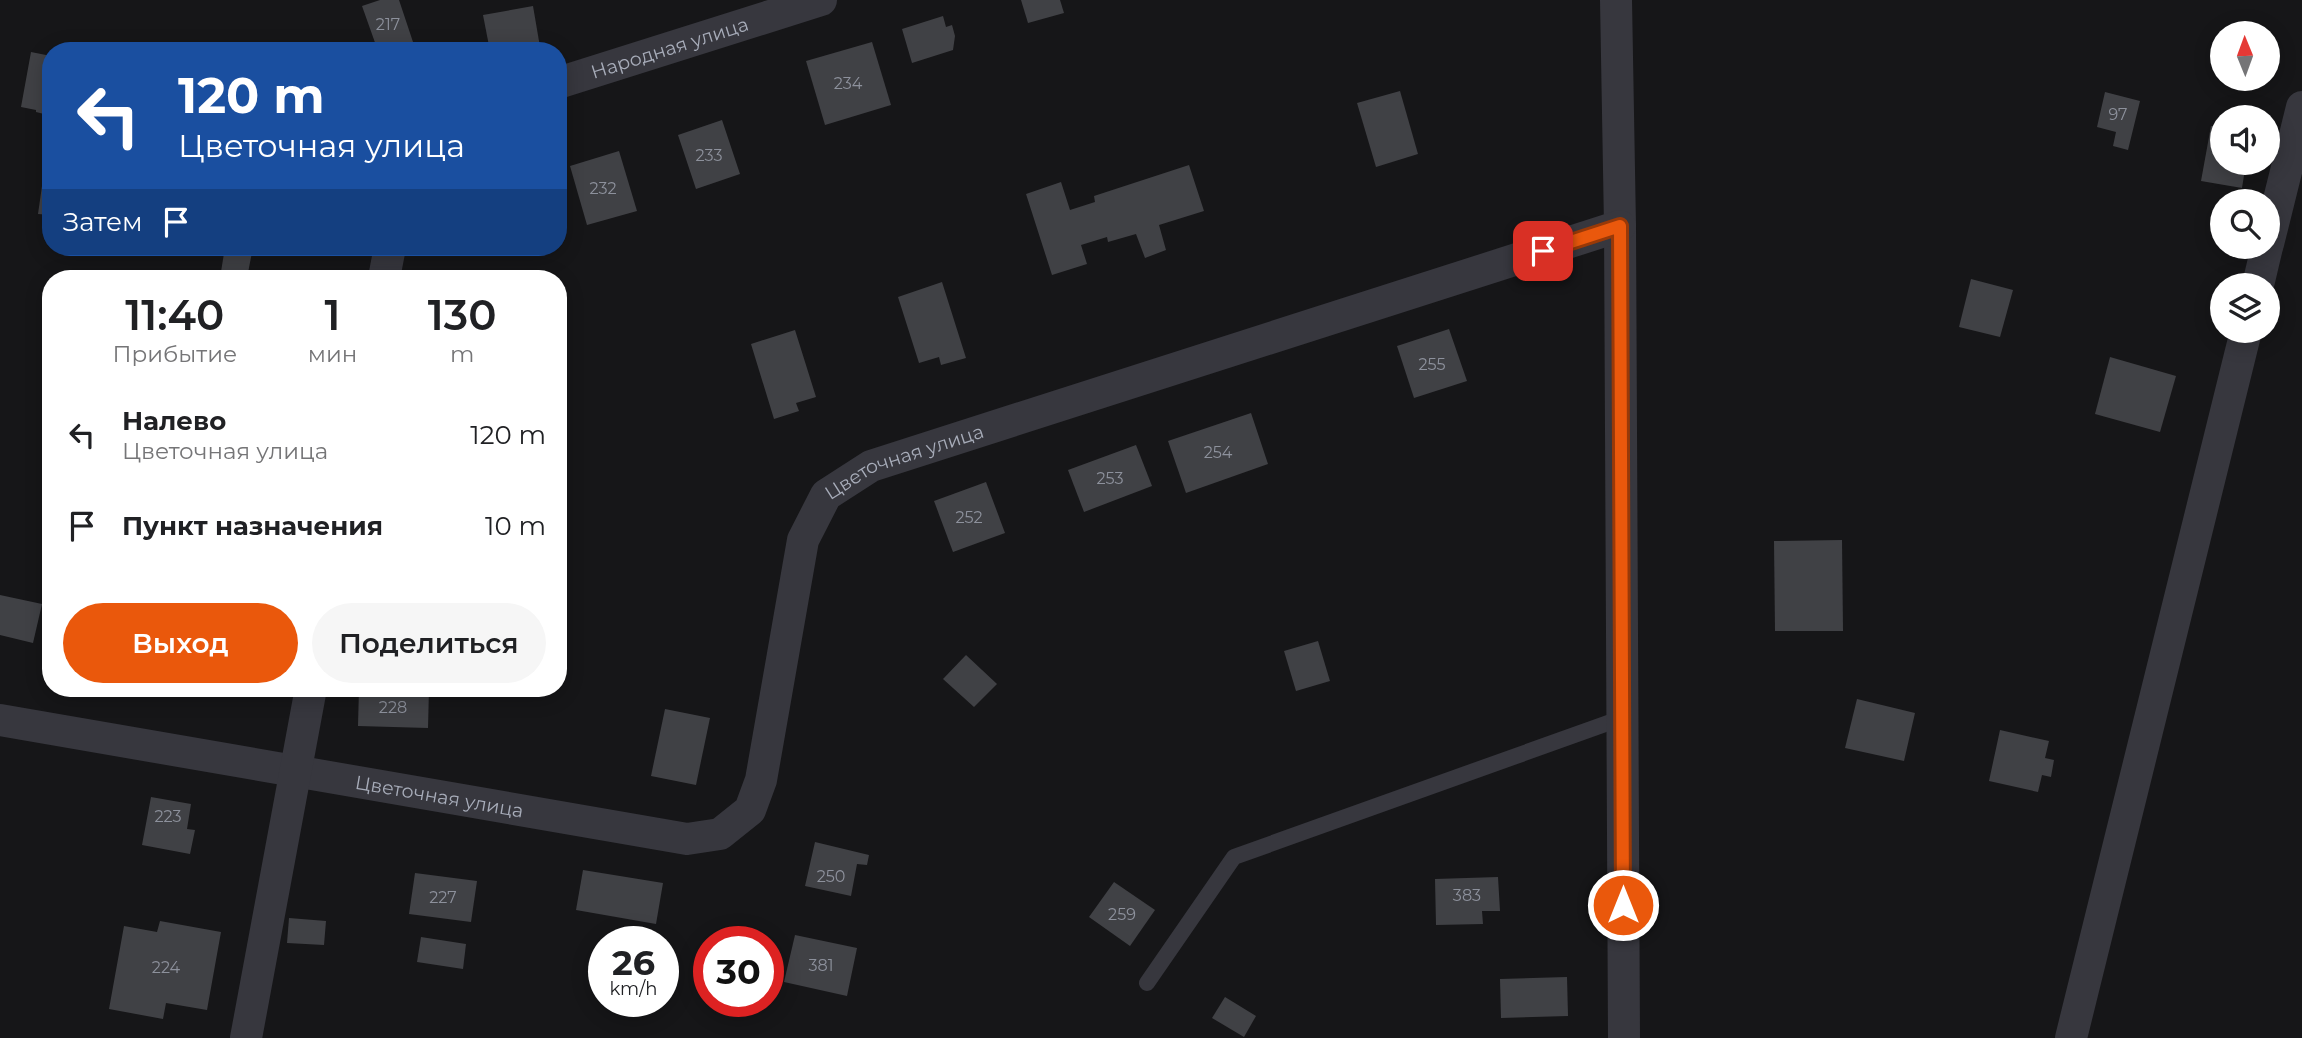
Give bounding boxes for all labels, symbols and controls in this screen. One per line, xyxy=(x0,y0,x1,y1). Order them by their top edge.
street label: Народная улица xyxy=(588,12,751,83)
house number: 217 xyxy=(376,15,400,34)
north arrow xyxy=(2210,21,2280,91)
map controls xyxy=(2210,21,2280,343)
text: 120 m xyxy=(178,66,325,125)
icon: left xyxy=(63,70,154,161)
house number: 234 xyxy=(834,74,863,93)
house number: 97 xyxy=(2108,105,2128,124)
button: sound xyxy=(2210,105,2280,175)
text: Цветочная улица xyxy=(178,126,465,165)
house number: 233 xyxy=(695,146,723,165)
house number: 232 xyxy=(589,179,617,198)
button: search xyxy=(2210,189,2280,259)
icon: arrive xyxy=(157,203,195,241)
text: Затем xyxy=(63,206,143,238)
pin xyxy=(1513,221,1573,281)
icon: arrive xyxy=(1524,232,1562,270)
button: layers xyxy=(2210,273,2280,343)
text: 11:40 xyxy=(125,289,224,341)
text: 1 xyxy=(324,289,340,341)
text: 130 xyxy=(428,289,496,341)
text: Прибытие xyxy=(113,340,237,368)
text: мин xyxy=(308,340,357,368)
text: m xyxy=(450,340,474,368)
house number: 255 xyxy=(1418,355,1446,374)
text: Налево xyxy=(122,405,226,437)
icon: left xyxy=(63,416,101,454)
text: 120 m xyxy=(470,419,546,451)
street label: Цветочная улица xyxy=(820,419,986,504)
text: Цветочная улица xyxy=(122,437,328,465)
house number: 254 xyxy=(1204,443,1233,462)
house number: 253 xyxy=(1096,469,1124,488)
icon: arrive xyxy=(63,507,101,545)
house number: 252 xyxy=(955,508,983,527)
text: Пункт назначения xyxy=(122,510,383,542)
text: 10 m xyxy=(485,510,546,542)
button: Выход xyxy=(63,603,298,683)
button: Поделиться xyxy=(312,603,546,683)
house number: 228 xyxy=(379,698,407,717)
street label: Цветочная улица xyxy=(354,770,525,822)
house number: 223 xyxy=(154,807,182,826)
house number: 250 xyxy=(817,867,845,886)
position arrow xyxy=(1586,868,1660,942)
house number: 383 xyxy=(1453,886,1481,905)
house number: 227 xyxy=(429,888,457,907)
house number: 259 xyxy=(1108,905,1136,924)
speed limit sign: 30 xyxy=(693,926,784,1017)
text: 26 xyxy=(612,941,655,984)
house number: 381 xyxy=(808,956,834,975)
house number: 224 xyxy=(152,958,181,977)
text: km/h xyxy=(609,978,658,1000)

